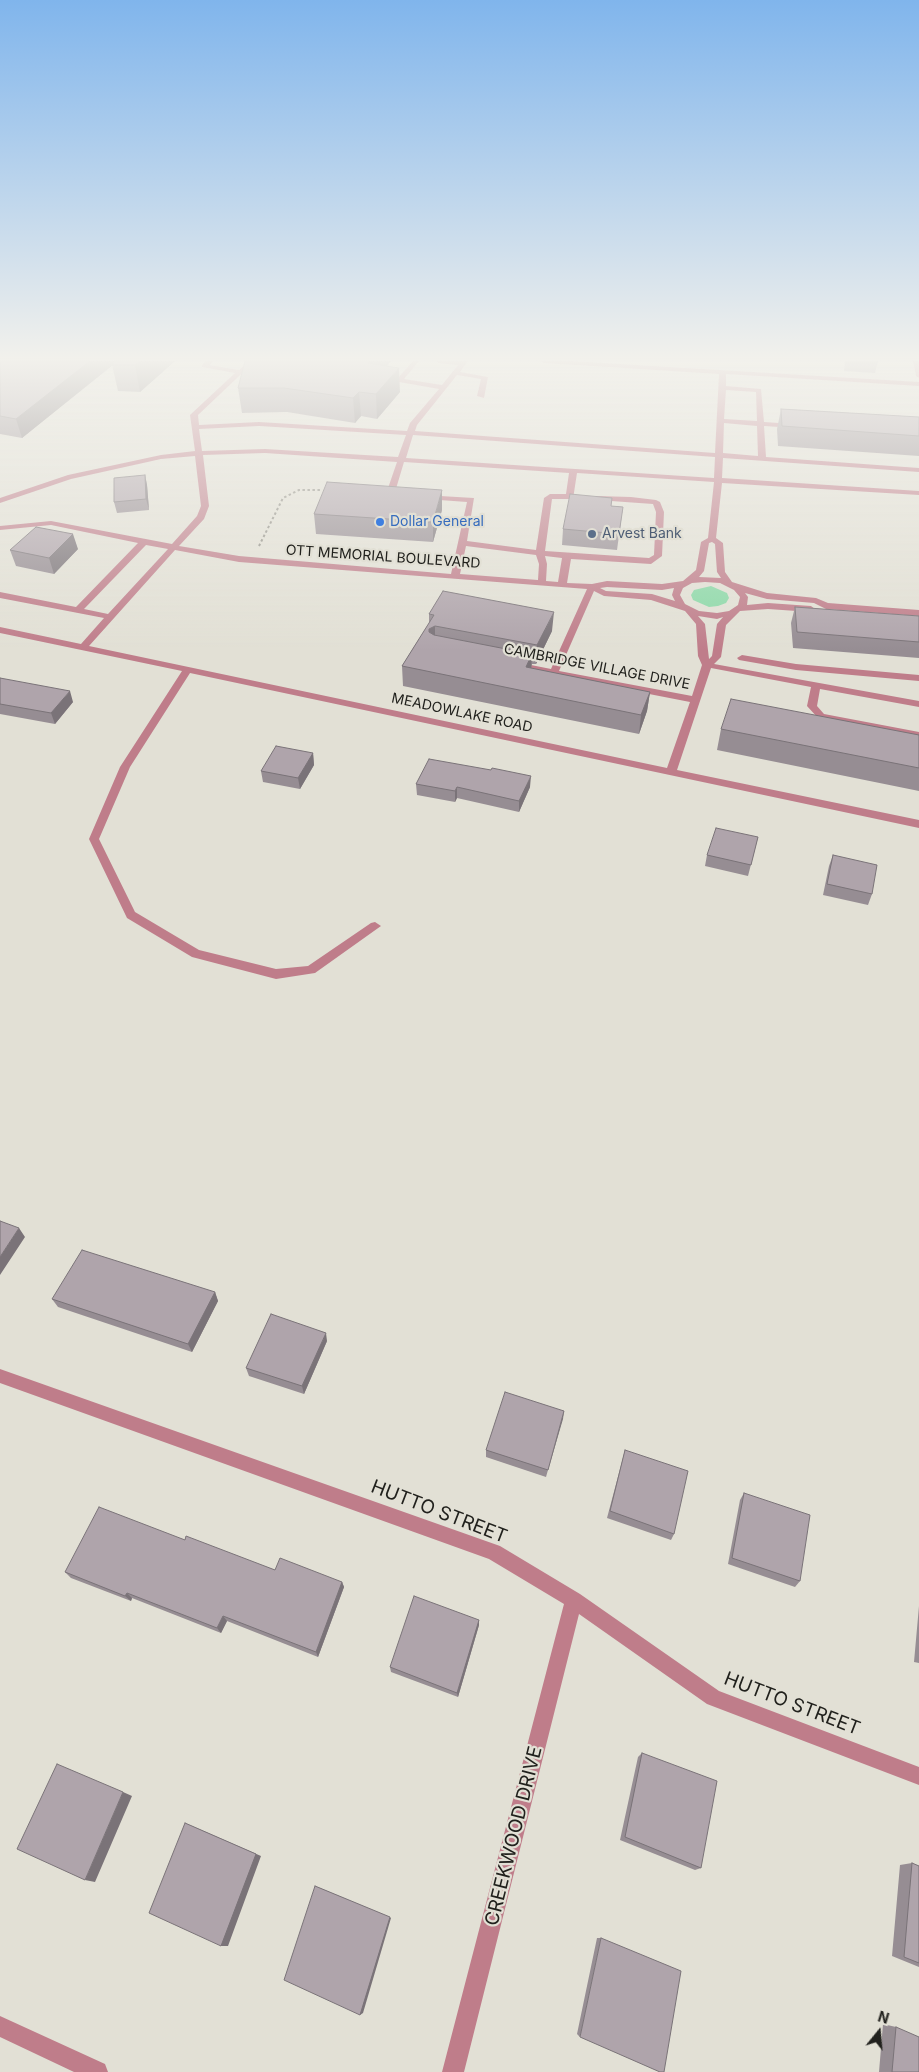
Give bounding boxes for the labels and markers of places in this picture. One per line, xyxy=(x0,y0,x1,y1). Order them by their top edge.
place label: Dollar General xyxy=(390,514,484,530)
marker: Dollar General xyxy=(374,516,386,528)
place label: Arvest Bank xyxy=(602,526,682,542)
marker: Arvest Bank xyxy=(586,528,598,540)

